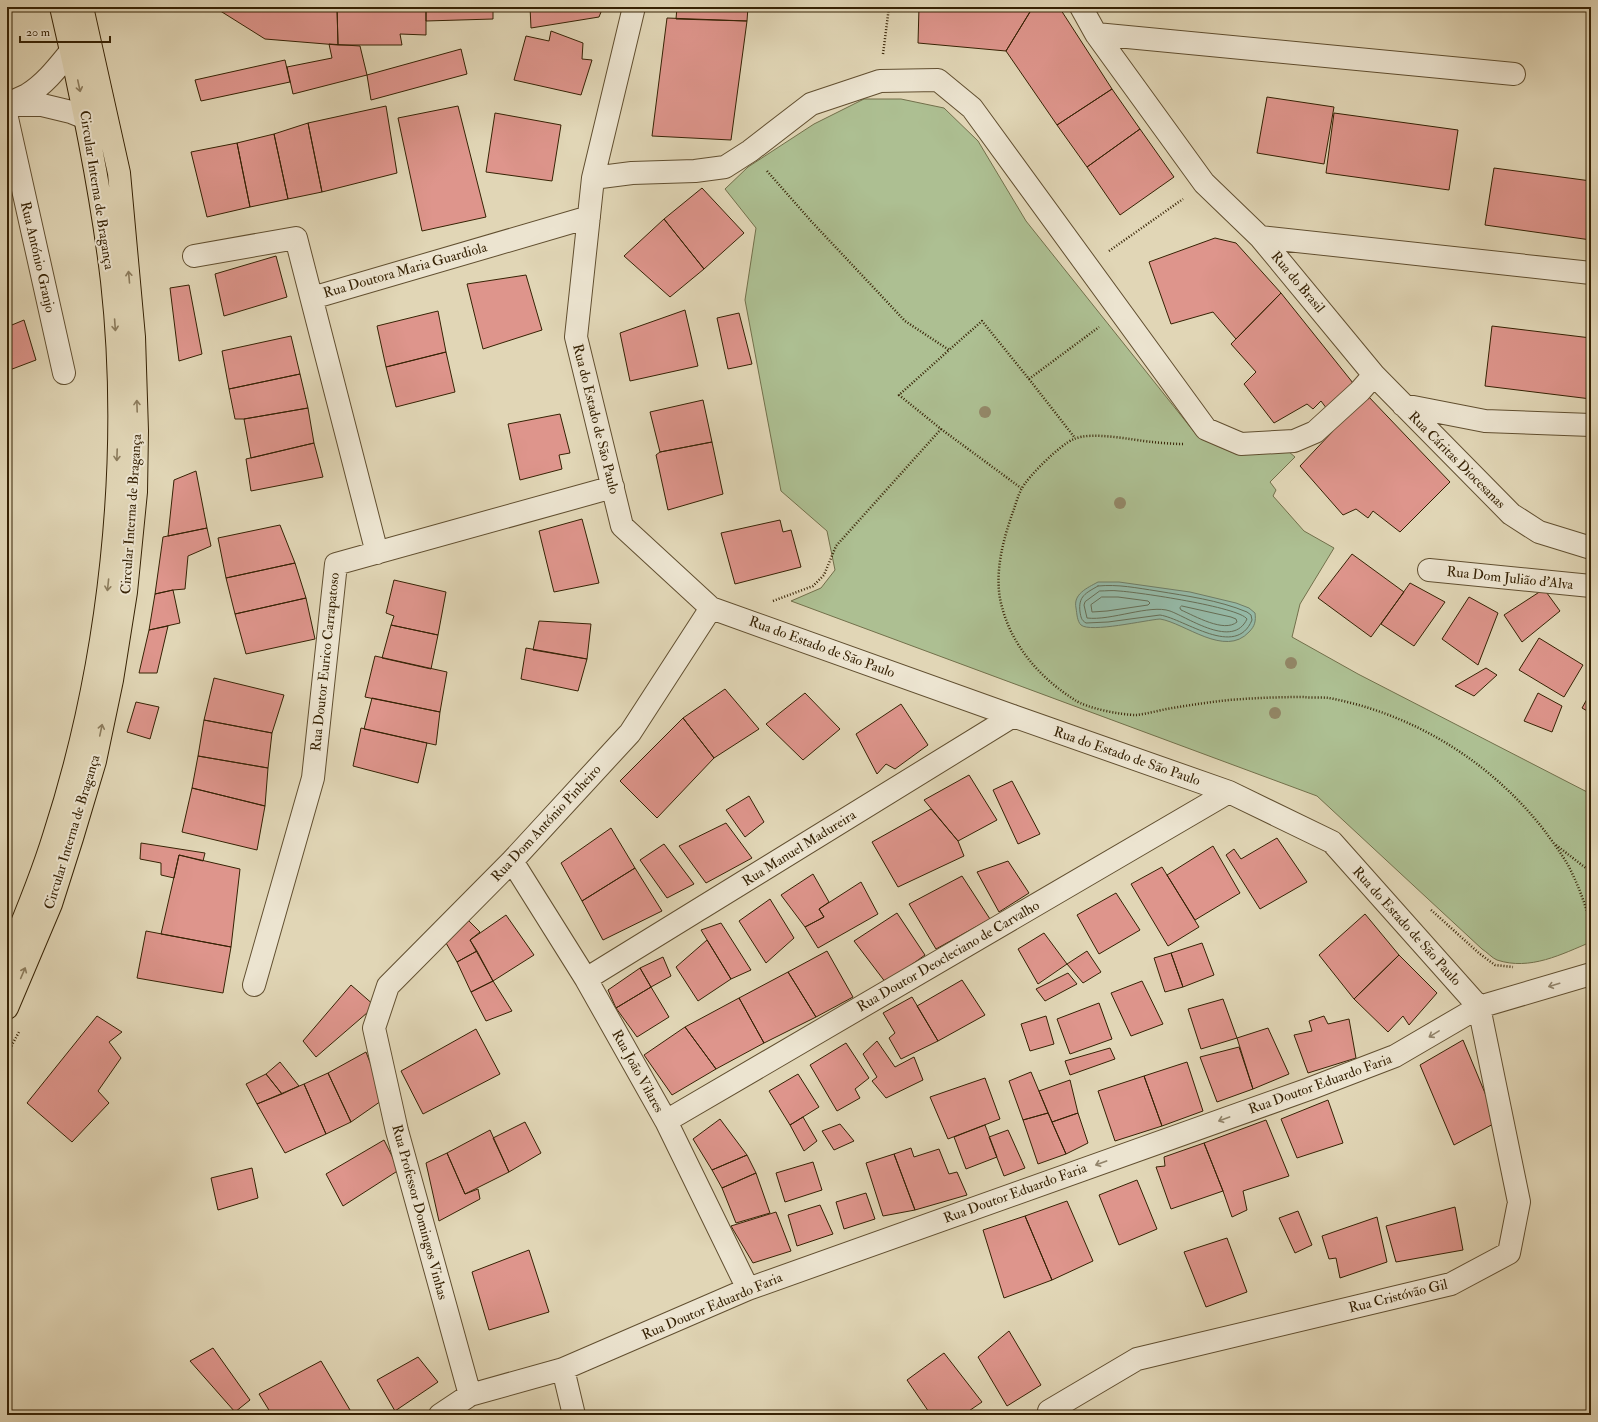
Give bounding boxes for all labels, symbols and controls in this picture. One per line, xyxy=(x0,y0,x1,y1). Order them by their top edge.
scale bar xyxy=(20,18,110,44)
text: 20 m xyxy=(26,25,51,40)
one-way arrow xyxy=(75,79,83,92)
street label: Circular Interna de Bragança xyxy=(76,109,118,271)
street label: Rua António Granjo xyxy=(17,200,59,314)
street label: Rua Doutora Maria Guardiola xyxy=(321,238,489,302)
street label: Rua do Brasil xyxy=(1268,248,1329,316)
one-way arrow xyxy=(125,271,132,284)
one-way arrow xyxy=(112,318,119,331)
street label: Rua do Estado de São Paulo xyxy=(569,342,623,496)
one-way arrow xyxy=(133,400,140,413)
street label: Rua Cáritas Diocesanas xyxy=(1405,408,1509,512)
street label: Circular Interna de Bragança xyxy=(117,433,145,595)
one-way arrow xyxy=(114,448,121,461)
street label: Rua Dom Julião d'Alva xyxy=(1446,563,1574,593)
street label: Rua Doutor Eurico Carrapatoso xyxy=(307,571,344,752)
one-way arrow xyxy=(104,578,112,591)
street label: Rua do Estado de São Paulo xyxy=(747,613,898,681)
one-way arrow xyxy=(98,723,106,736)
street label: Rua do Estado de São Paulo xyxy=(1051,723,1203,789)
street label: Circular Interna de Bragança xyxy=(40,752,104,911)
street label: Rua Dom António Pinheiro xyxy=(487,761,605,885)
street label: Rua Manuel Madureira xyxy=(739,806,859,890)
street label: Rua do Estado de São Paulo xyxy=(1349,863,1465,989)
street label: Rua Doutor Deocleciano de Carvalho xyxy=(854,897,1043,1015)
one-way arrow xyxy=(19,967,27,979)
one-way arrow xyxy=(1547,982,1560,989)
street label: Rua João Vilares xyxy=(608,1027,668,1116)
one-way arrow xyxy=(1428,1030,1440,1038)
street label: Rua Doutor Eduardo Faria xyxy=(1246,1050,1394,1118)
one-way arrow xyxy=(1218,1116,1230,1124)
street label: Rua Professor Domingos Vinhas xyxy=(388,1123,452,1302)
street label: Rua Doutor Eduardo Faria xyxy=(941,1159,1089,1227)
one-way arrow xyxy=(1095,1160,1108,1167)
street label: Rua Doutor Eduardo Faria xyxy=(639,1269,785,1343)
street label: Rua Cristóvão Gil xyxy=(1347,1275,1450,1317)

